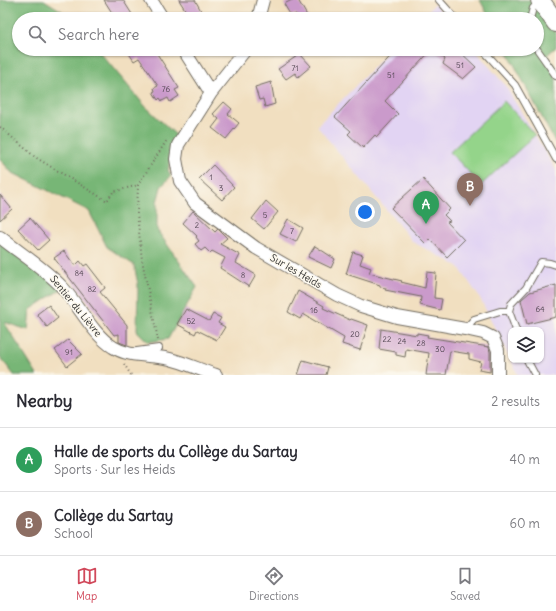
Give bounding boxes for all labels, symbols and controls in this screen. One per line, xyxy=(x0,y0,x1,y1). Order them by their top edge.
search box xyxy=(12,12,544,56)
icon: search xyxy=(26,23,48,45)
text: Search here xyxy=(58,25,139,44)
house number: 51 xyxy=(456,60,464,70)
house number: 71 xyxy=(291,63,299,73)
house number: 51 xyxy=(387,70,395,80)
house number: 76 xyxy=(162,84,171,94)
house number: 1 xyxy=(209,172,213,182)
pin: B xyxy=(457,173,483,206)
house number: 3 xyxy=(219,183,224,193)
pin: A xyxy=(413,191,439,224)
your location xyxy=(355,202,375,222)
house number: 5 xyxy=(263,210,268,220)
house number: 2 xyxy=(195,220,200,230)
house number: 7 xyxy=(290,226,294,236)
street label: Sur les Heids xyxy=(268,251,325,291)
house number: 84 xyxy=(74,268,84,278)
house number: 8 xyxy=(241,270,246,280)
street label: Sentier du Lièvre xyxy=(47,273,105,339)
house number: 82 xyxy=(88,284,97,294)
house number: 64 xyxy=(535,304,545,314)
house number: 16 xyxy=(310,305,318,315)
house number: 52 xyxy=(187,316,196,326)
map controls xyxy=(508,327,544,363)
button: layers xyxy=(508,327,544,363)
house number: 20 xyxy=(350,329,360,339)
house number: 22 xyxy=(383,334,392,344)
house number: 24 xyxy=(398,336,407,346)
house number: 28 xyxy=(417,338,426,348)
house number: 30 xyxy=(435,344,445,354)
house number: 91 xyxy=(65,347,73,357)
text: Nearby xyxy=(16,390,72,412)
text: 2 results xyxy=(491,393,540,410)
text: Halle de sports du Collège du Sartay xyxy=(54,442,298,461)
text: A xyxy=(25,451,33,468)
text: 40 m xyxy=(509,451,540,468)
text: Sports · Sur les Heids xyxy=(54,461,176,478)
text: Collège du Sartay xyxy=(54,506,173,525)
text: B xyxy=(25,515,33,532)
text: 60 m xyxy=(509,515,540,532)
text: School xyxy=(54,525,93,542)
tab: Map xyxy=(76,565,98,603)
tab: Directions xyxy=(249,565,299,603)
tab: Saved xyxy=(450,565,480,603)

